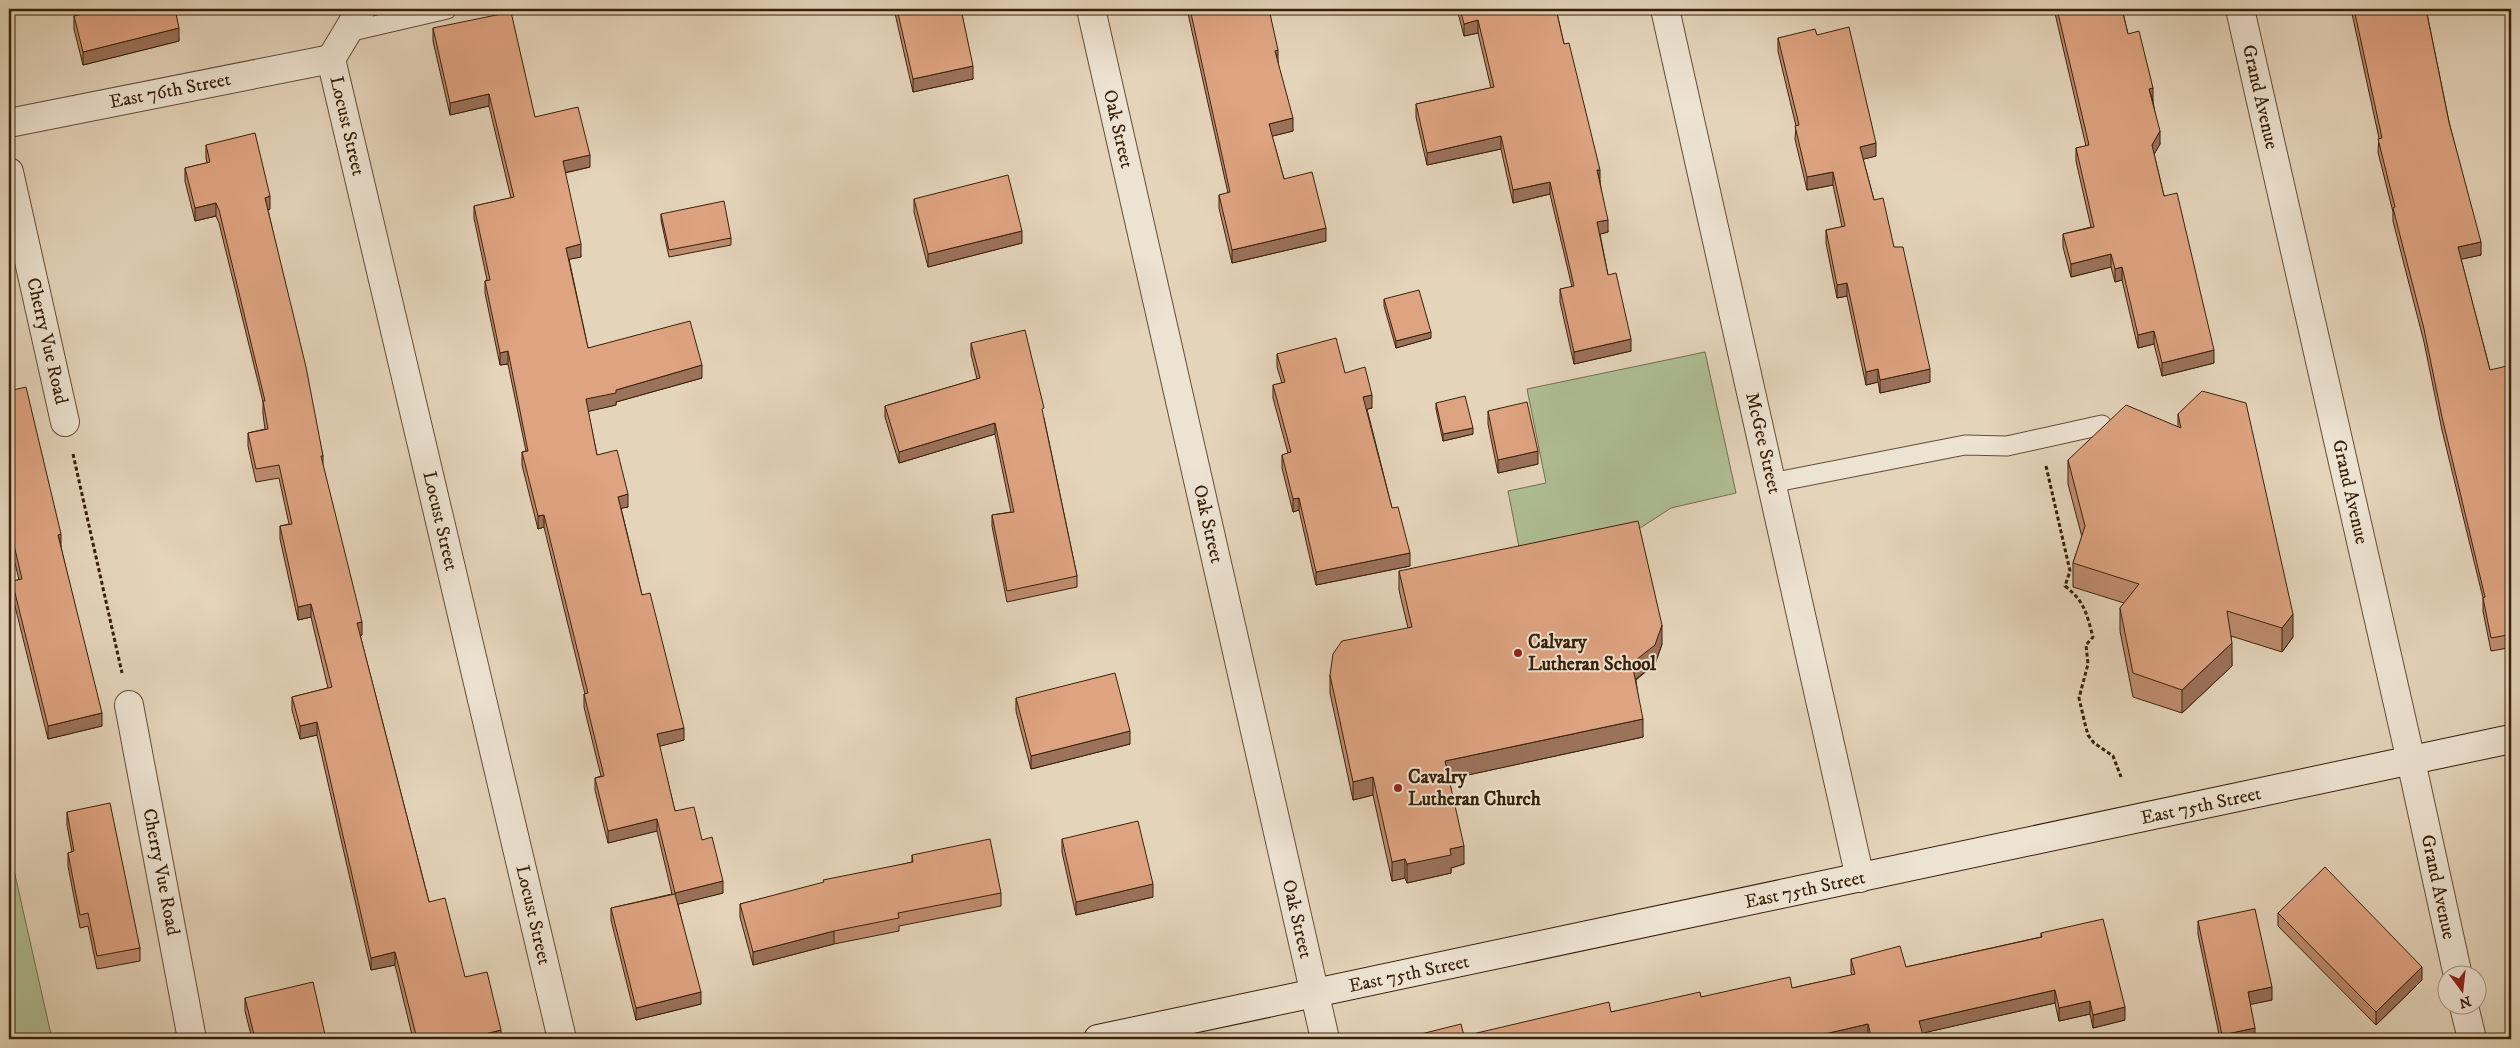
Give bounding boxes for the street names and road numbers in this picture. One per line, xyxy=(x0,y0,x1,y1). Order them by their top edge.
street label: Grand Avenue xyxy=(2237,42,2283,152)
street label: East 76th Street xyxy=(107,68,233,114)
street label: Locust Street xyxy=(324,74,370,178)
street label: Oak Street xyxy=(1098,87,1138,171)
street label: Cherry Vue Road xyxy=(21,275,73,407)
street label: McGee Street xyxy=(1740,390,1786,496)
street label: Grand Avenue xyxy=(2327,437,2373,547)
street label: Locust Street xyxy=(417,469,463,573)
street label: Oak Street xyxy=(1188,482,1228,566)
street label: East 75th Street xyxy=(2139,782,2263,830)
street label: Cherry Vue Road xyxy=(137,806,185,938)
street label: Grand Avenue xyxy=(2416,832,2460,942)
street label: Locust Street xyxy=(510,863,556,967)
street label: East 75th Street xyxy=(1743,866,1867,914)
street label: Oak Street xyxy=(1277,877,1317,961)
street label: East 75th Street xyxy=(1347,950,1471,998)

